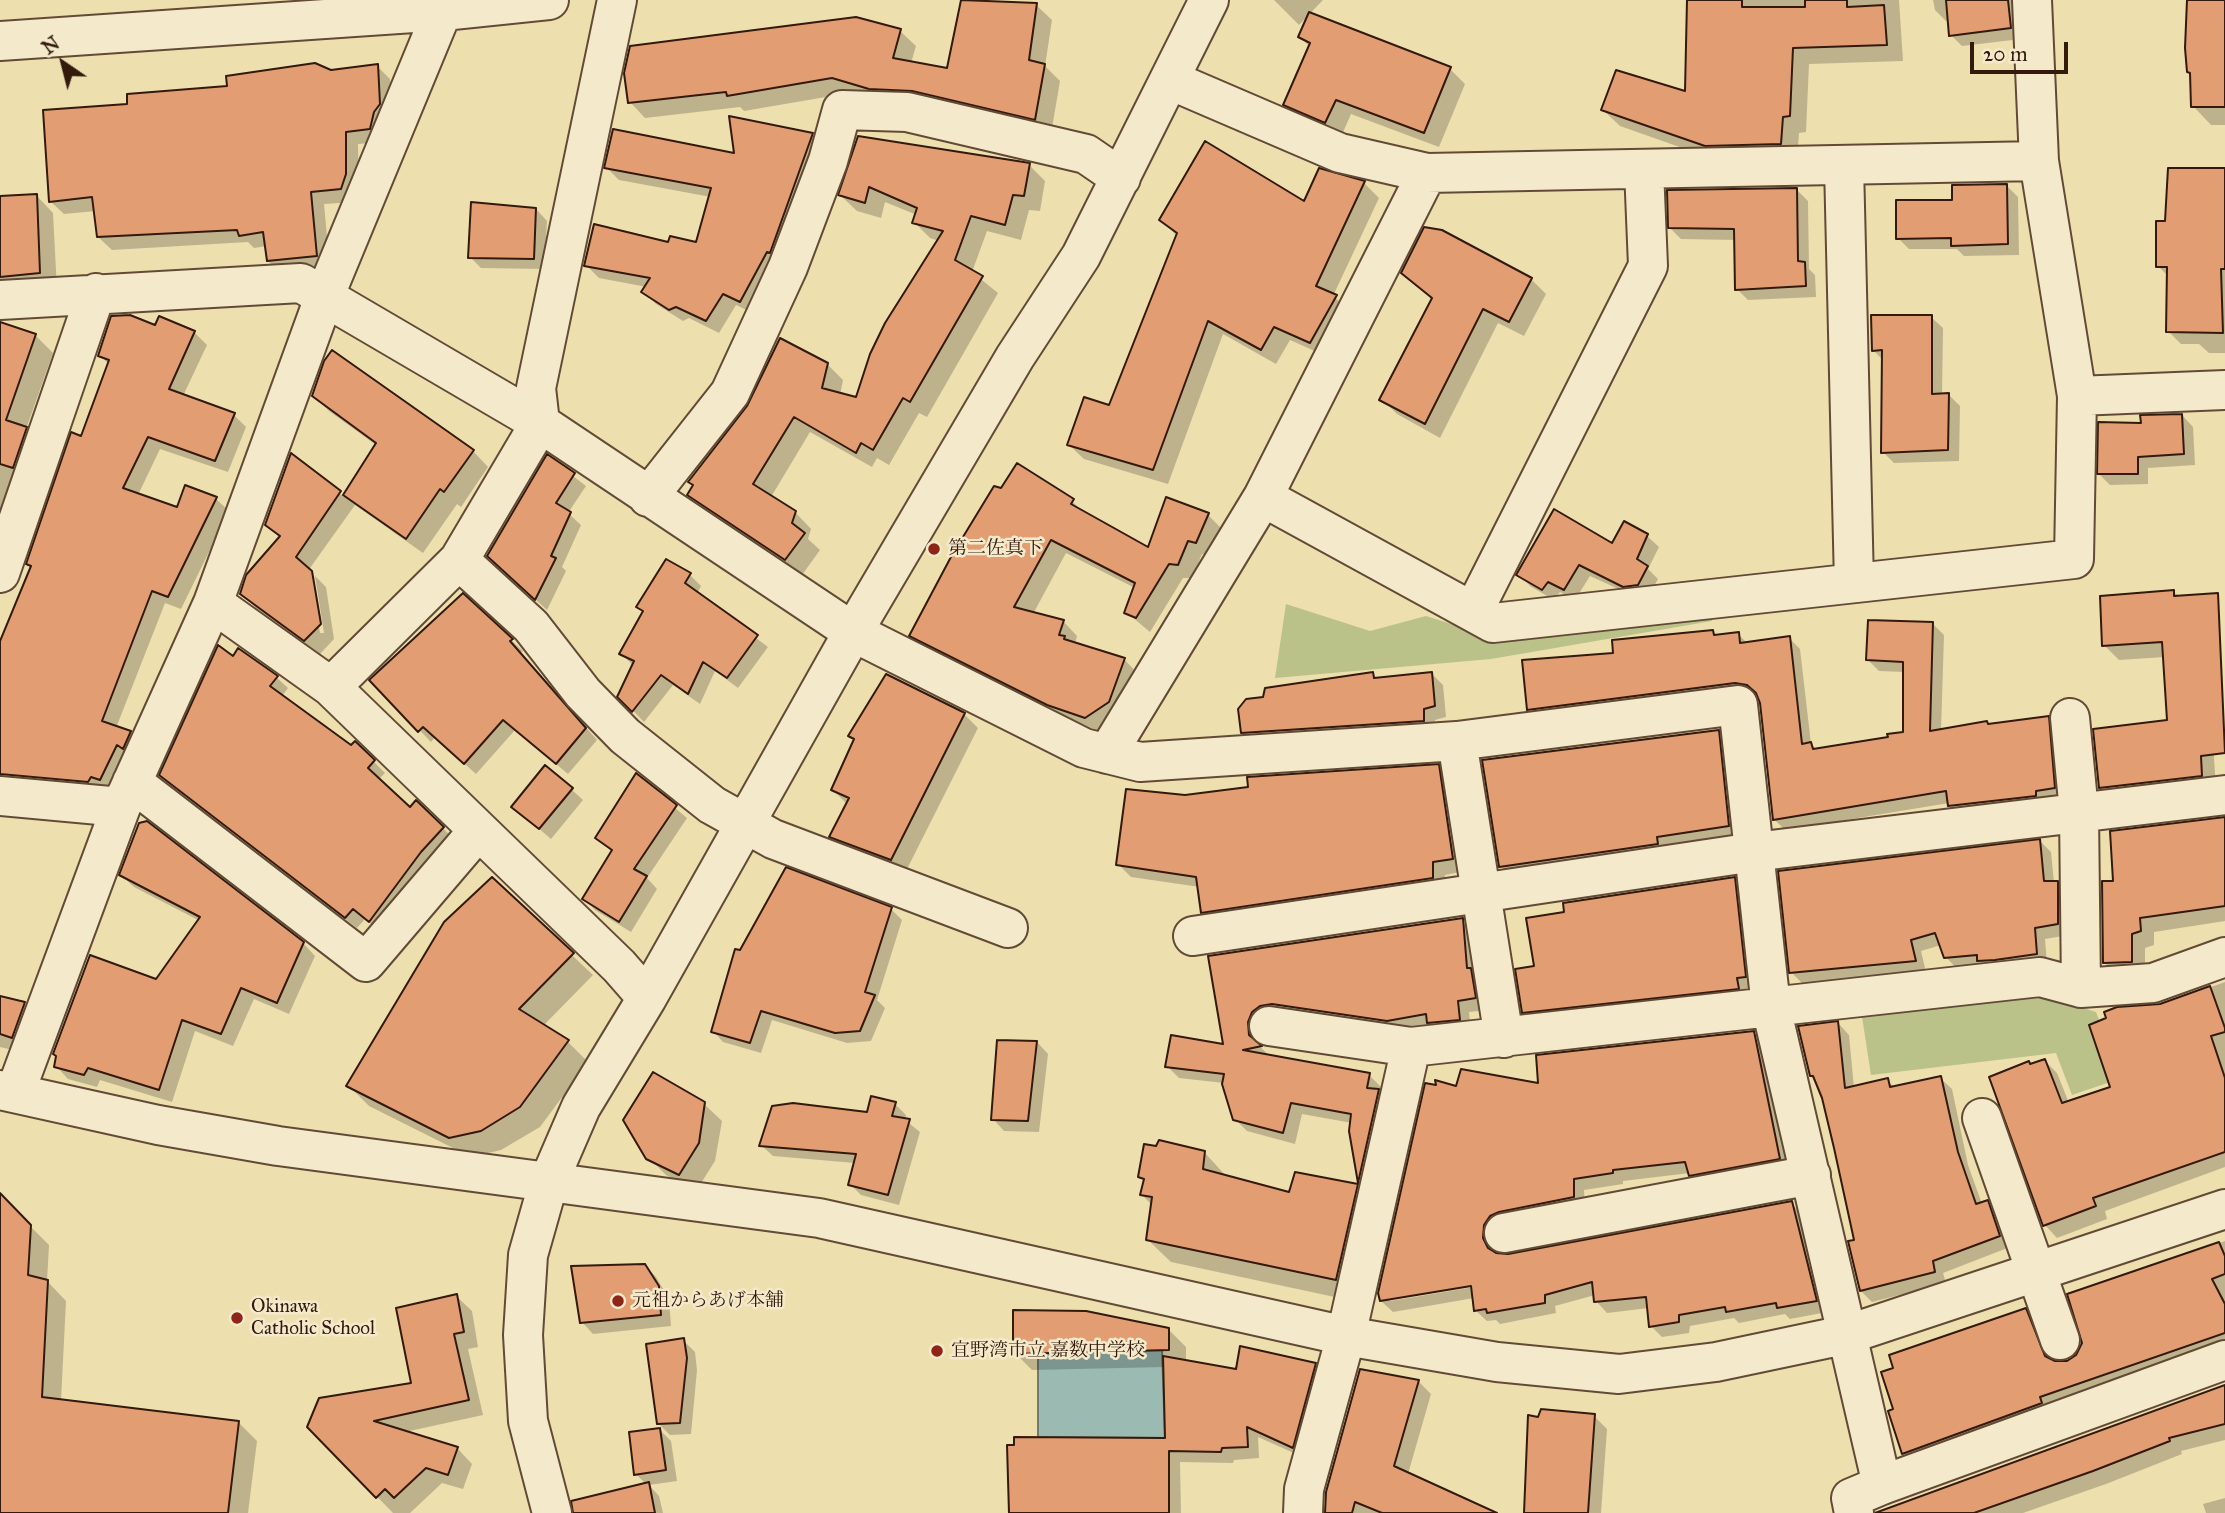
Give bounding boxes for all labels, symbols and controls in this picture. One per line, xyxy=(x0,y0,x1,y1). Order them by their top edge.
north arrow xyxy=(28,28,98,98)
scale bar xyxy=(1973,28,2071,72)
text: N xyxy=(37,31,64,59)
text: 20 m xyxy=(1983,41,2028,67)
place label: 第二佐真下 xyxy=(948,538,1043,560)
marker: 第二佐真下 xyxy=(926,541,942,557)
place label: 元祖からあげ本舗 xyxy=(632,1290,784,1312)
marker: 元祖からあげ本舗 xyxy=(610,1293,626,1309)
place label: Okinawa Catholic School xyxy=(251,1296,375,1340)
marker: Okinawa Catholic School xyxy=(229,1310,245,1326)
place label: 宜野湾市立 嘉数中学校 xyxy=(951,1340,1145,1362)
marker: 宜野湾市立 嘉数中学校 xyxy=(929,1343,945,1359)

